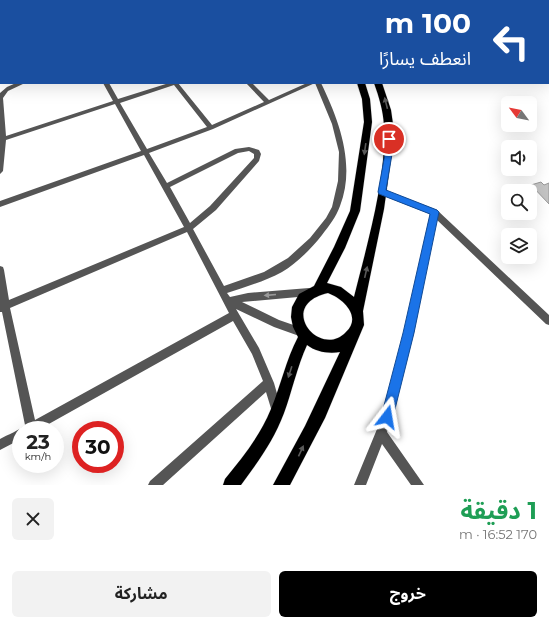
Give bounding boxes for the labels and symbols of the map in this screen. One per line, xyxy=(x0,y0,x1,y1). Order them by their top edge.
north arrow xyxy=(501,96,537,132)
one-way arrow xyxy=(382,97,388,109)
pin xyxy=(372,122,406,156)
one-way arrow xyxy=(362,143,368,155)
one-way arrow xyxy=(363,266,369,279)
one-way arrow xyxy=(264,292,277,299)
one-way arrow xyxy=(287,366,293,378)
position arrow xyxy=(366,396,408,438)
speed limit sign: 30 xyxy=(72,421,124,473)
one-way arrow xyxy=(298,446,304,457)

